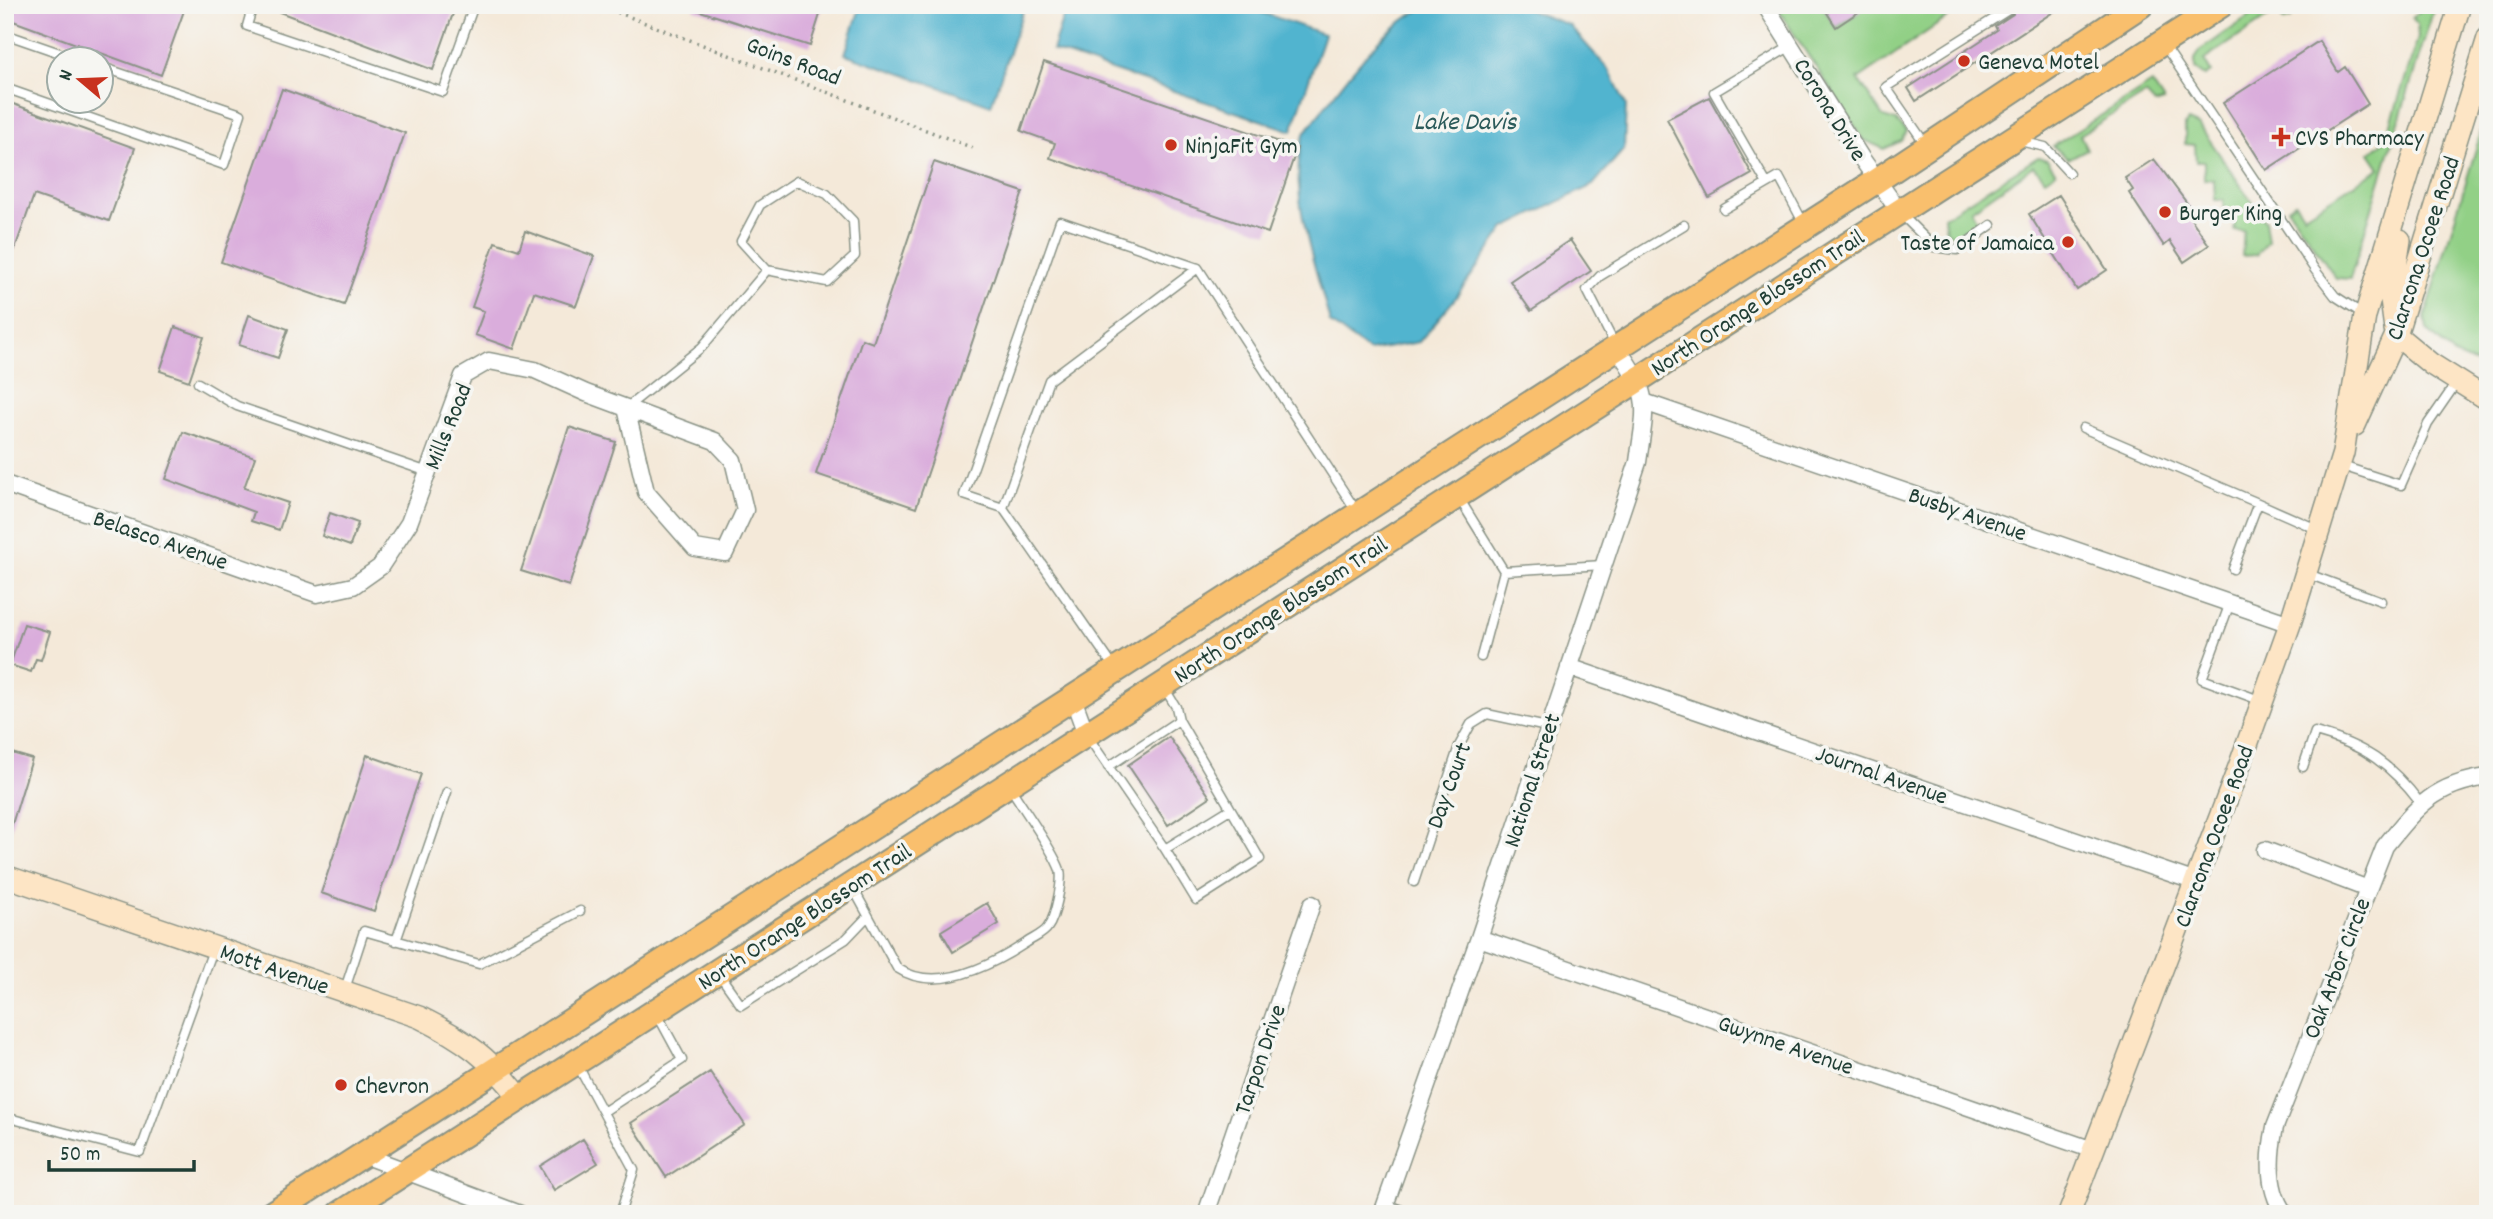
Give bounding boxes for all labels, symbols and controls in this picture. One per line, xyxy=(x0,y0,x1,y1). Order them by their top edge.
street label: Goins Road xyxy=(741,29,845,96)
north arrow xyxy=(46,46,116,116)
place label: Geneva Motel xyxy=(1978,47,2099,81)
street label: Corona Drive xyxy=(1783,52,1874,169)
marker: Geneva Motel xyxy=(1956,53,1972,69)
text: N xyxy=(53,67,82,84)
water label: Lake Davis xyxy=(1413,105,1518,142)
place label: CVS Pharmacy xyxy=(2295,123,2425,157)
marker: CVS Pharmacy xyxy=(2273,129,2289,145)
place label: NinjaFit Gym xyxy=(1185,131,1298,165)
marker: NinjaFit Gym xyxy=(1163,137,1179,153)
street label: Clarcona Ocoee Road xyxy=(2379,153,2471,345)
place label: Burger King xyxy=(2179,198,2282,232)
marker: Burger King xyxy=(2157,204,2173,220)
street label: North Orange Blossom Trail xyxy=(1645,222,1872,387)
place label: Taste of Jamaica xyxy=(1900,228,2055,262)
marker: Taste of Jamaica xyxy=(2060,234,2076,250)
street label: Mills Road xyxy=(417,379,482,475)
street label: Busby Avenue xyxy=(1903,480,2031,552)
street label: Belasco Avenue xyxy=(88,503,232,581)
street label: North Orange Blossom Trail xyxy=(1168,529,1395,694)
street label: National Street xyxy=(1496,709,1572,852)
street label: Day Court xyxy=(1420,738,1482,834)
street label: Journal Avenue xyxy=(1810,738,1952,815)
street label: Clarcona Ocoee Road xyxy=(2167,741,2265,933)
street label: North Orange Blossom Trail xyxy=(692,836,919,1001)
street label: Oak Arbor Circle xyxy=(2296,893,2381,1045)
street label: Mott Avenue xyxy=(215,936,333,1005)
street label: Tarpon Drive xyxy=(1227,1000,1297,1120)
street label: Gwynne Avenue xyxy=(1713,1008,1857,1086)
place label: Chevron xyxy=(355,1071,429,1105)
marker: Chevron xyxy=(333,1077,349,1093)
scale bar xyxy=(49,1128,194,1172)
text: 50 m xyxy=(60,1141,100,1171)

